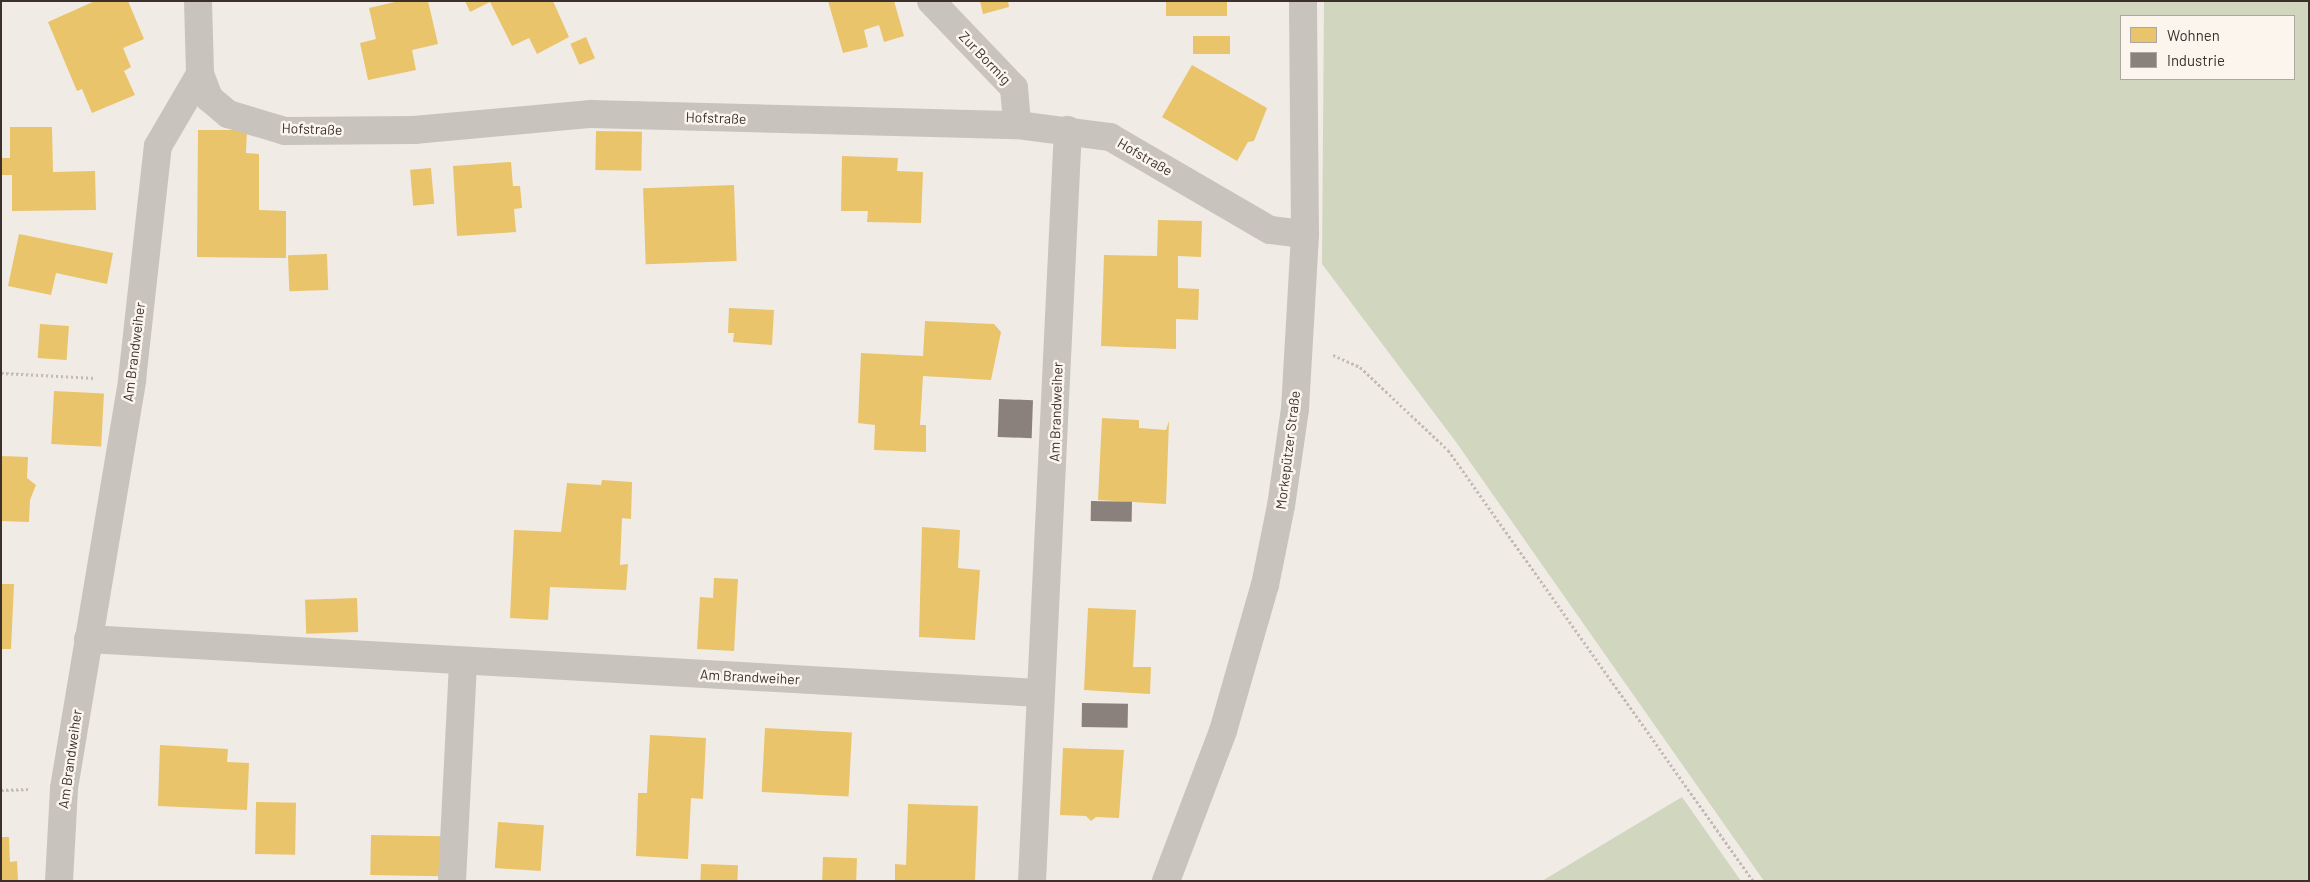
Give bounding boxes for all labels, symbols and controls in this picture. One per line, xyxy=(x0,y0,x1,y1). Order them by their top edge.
legend xyxy=(2120,15,2295,80)
text: Wohnen xyxy=(2167,26,2220,44)
street label: Zur Bormig xyxy=(956,28,1014,88)
text: Industrie xyxy=(2167,51,2225,69)
street label: Hofstraße xyxy=(685,109,747,127)
street label: Hofstraße xyxy=(281,120,343,138)
street label: Hofstraße xyxy=(1114,135,1176,179)
street label: Am Brandweiher xyxy=(120,301,148,403)
street label: Am Brandweiher xyxy=(1046,362,1066,462)
street label: Morkepützer Straße xyxy=(1272,390,1304,510)
street label: Am Brandweiher xyxy=(700,666,800,688)
street label: Am Brandweiher xyxy=(55,708,85,810)

